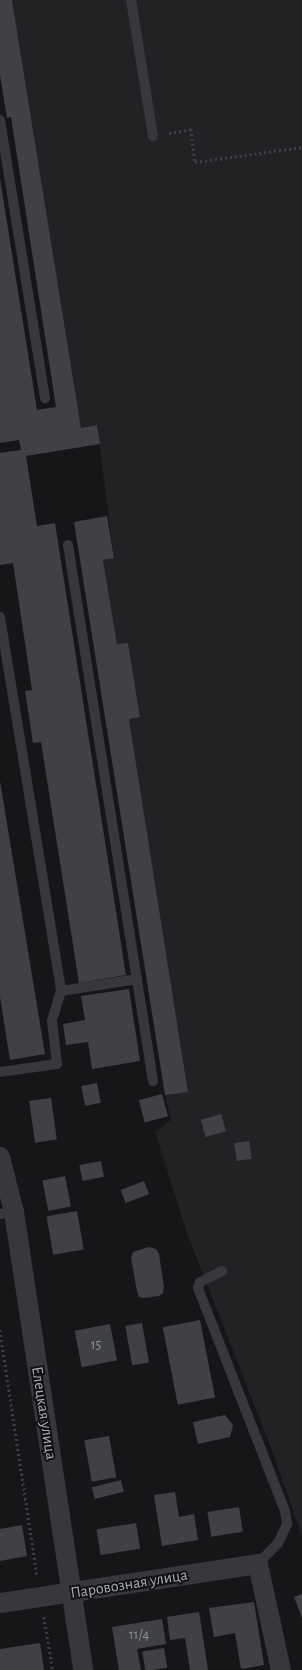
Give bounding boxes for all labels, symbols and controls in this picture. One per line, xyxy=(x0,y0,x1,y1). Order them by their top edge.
house number: 15 xyxy=(91,1337,101,1353)
street label: Елецкая улица xyxy=(27,1365,61,1461)
street label: Паровозная улица xyxy=(69,1565,189,1603)
house number: 11/4 xyxy=(129,1627,149,1643)

